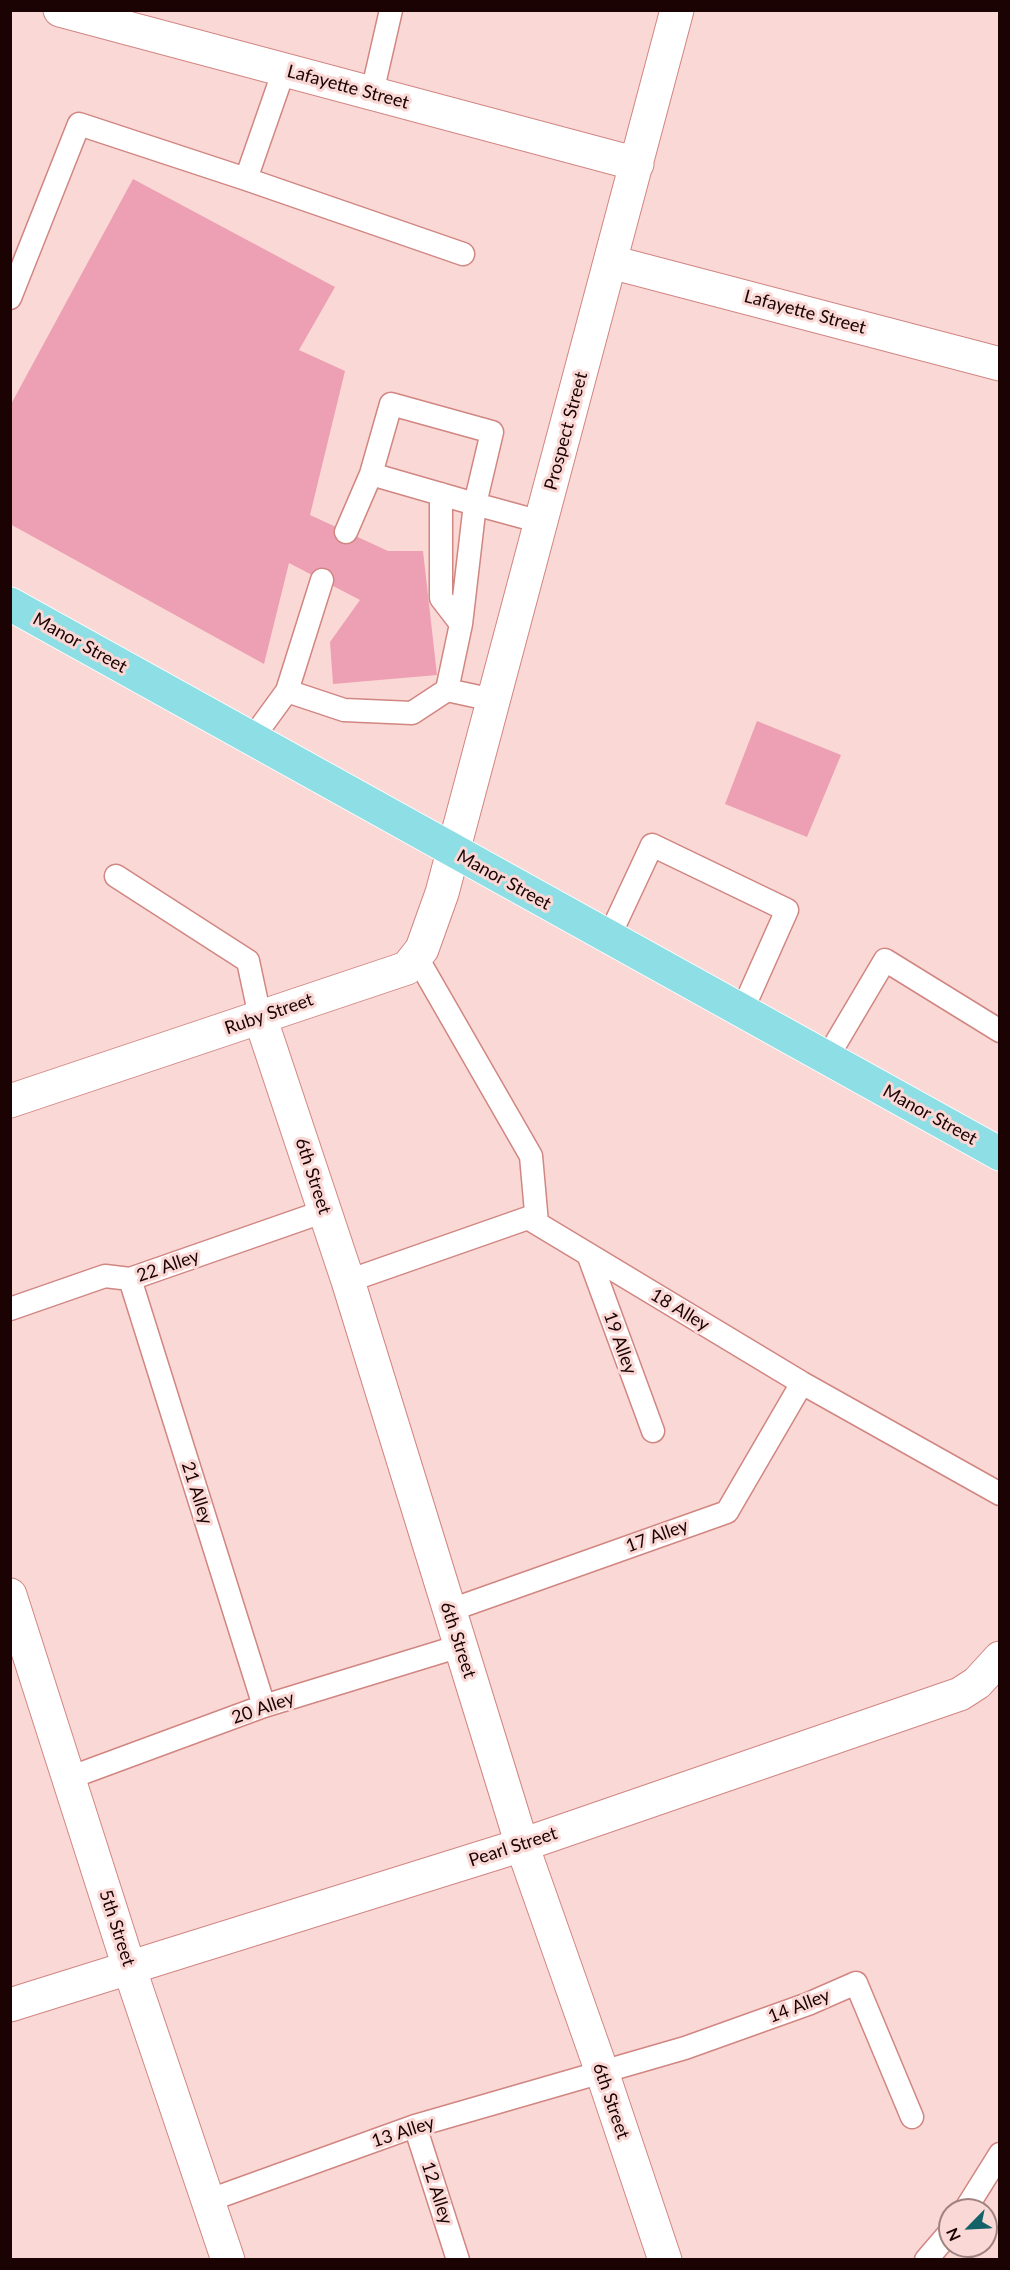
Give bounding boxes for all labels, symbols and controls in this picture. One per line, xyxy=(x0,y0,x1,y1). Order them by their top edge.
street label: Lafayette Street xyxy=(285,60,411,114)
street label: Lafayette Street xyxy=(742,285,868,339)
street label: Prospect Street xyxy=(540,370,592,492)
street label: Manor Street xyxy=(29,608,131,678)
street label: Manor Street xyxy=(453,845,555,915)
street label: Ruby Street xyxy=(222,989,316,1039)
street label: Manor Street xyxy=(879,1080,981,1150)
street label: 6th Street xyxy=(291,1135,335,1217)
street label: 22 Alley xyxy=(134,1245,202,1287)
street label: 18 Alley xyxy=(647,1284,713,1336)
street label: 19 Alley xyxy=(599,1309,641,1377)
street label: 21 Alley xyxy=(177,1459,217,1527)
street label: 17 Alley xyxy=(623,1515,691,1557)
street label: 6th Street xyxy=(436,1599,480,1681)
street label: 20 Alley xyxy=(229,1687,297,1729)
street label: Pearl Street xyxy=(466,1823,560,1871)
street label: 5th Street xyxy=(95,1887,139,1969)
street label: 14 Alley xyxy=(765,1984,833,2028)
street label: 6th Street xyxy=(588,2060,634,2142)
street label: 13 Alley xyxy=(369,2112,437,2152)
street label: 12 Alley xyxy=(417,2159,457,2227)
north arrow xyxy=(938,2198,998,2258)
text: N xyxy=(942,2225,964,2244)

